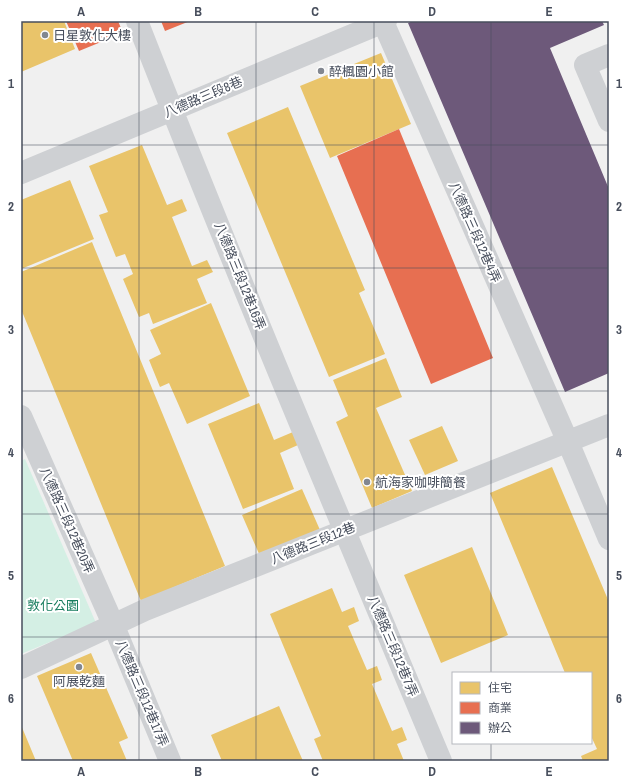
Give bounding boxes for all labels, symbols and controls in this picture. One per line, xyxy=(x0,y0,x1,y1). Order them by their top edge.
text: A xyxy=(77,3,85,20)
text: B xyxy=(194,3,202,20)
text: C xyxy=(311,3,319,20)
text: D xyxy=(428,3,436,20)
text: E xyxy=(545,3,553,20)
place label: 日星敦化大樓 xyxy=(53,27,131,44)
marker: 日星敦化大樓 xyxy=(40,30,50,40)
place label: 醉楓園小館 xyxy=(329,63,394,80)
marker: 醉楓園小館 xyxy=(316,66,326,76)
street label: 八德路三段8巷 xyxy=(161,73,245,121)
text: 1 xyxy=(8,75,14,92)
text: 1 xyxy=(616,75,622,92)
street label: 八德路三段12巷4弄 xyxy=(445,179,505,285)
text: 2 xyxy=(8,198,14,215)
text: 2 xyxy=(616,198,622,215)
street label: 八德路三段12巷16弄 xyxy=(211,220,269,332)
text: 3 xyxy=(8,321,14,338)
text: 3 xyxy=(616,321,622,338)
text: 4 xyxy=(8,444,14,461)
text: 4 xyxy=(616,444,622,461)
street label: 八德路三段12巷20弄 xyxy=(36,464,98,576)
place label: 航海家咖啡簡餐 xyxy=(375,474,466,491)
marker: 航海家咖啡簡餐 xyxy=(362,477,372,487)
street label: 八德路三段12巷 xyxy=(268,518,358,568)
text: 5 xyxy=(8,567,14,584)
text: 5 xyxy=(616,567,622,584)
street label: 八德路三段12巷7弄 xyxy=(364,593,422,699)
park label: 敦化公園 xyxy=(27,597,79,614)
street label: 八德路三段12巷17弄 xyxy=(112,637,172,749)
marker: 阿展乾麵 xyxy=(74,662,84,672)
legend xyxy=(452,672,592,744)
place label: 阿展乾麵 xyxy=(53,673,105,690)
text: 住宅 xyxy=(488,680,512,696)
text: 6 xyxy=(8,690,14,707)
text: 6 xyxy=(616,690,622,707)
text: 商業 xyxy=(488,700,512,716)
text: 辦公 xyxy=(488,720,512,736)
text: A xyxy=(77,763,85,780)
text: B xyxy=(194,763,202,780)
text: C xyxy=(311,763,319,780)
text: D xyxy=(428,763,436,780)
text: E xyxy=(545,763,553,780)

